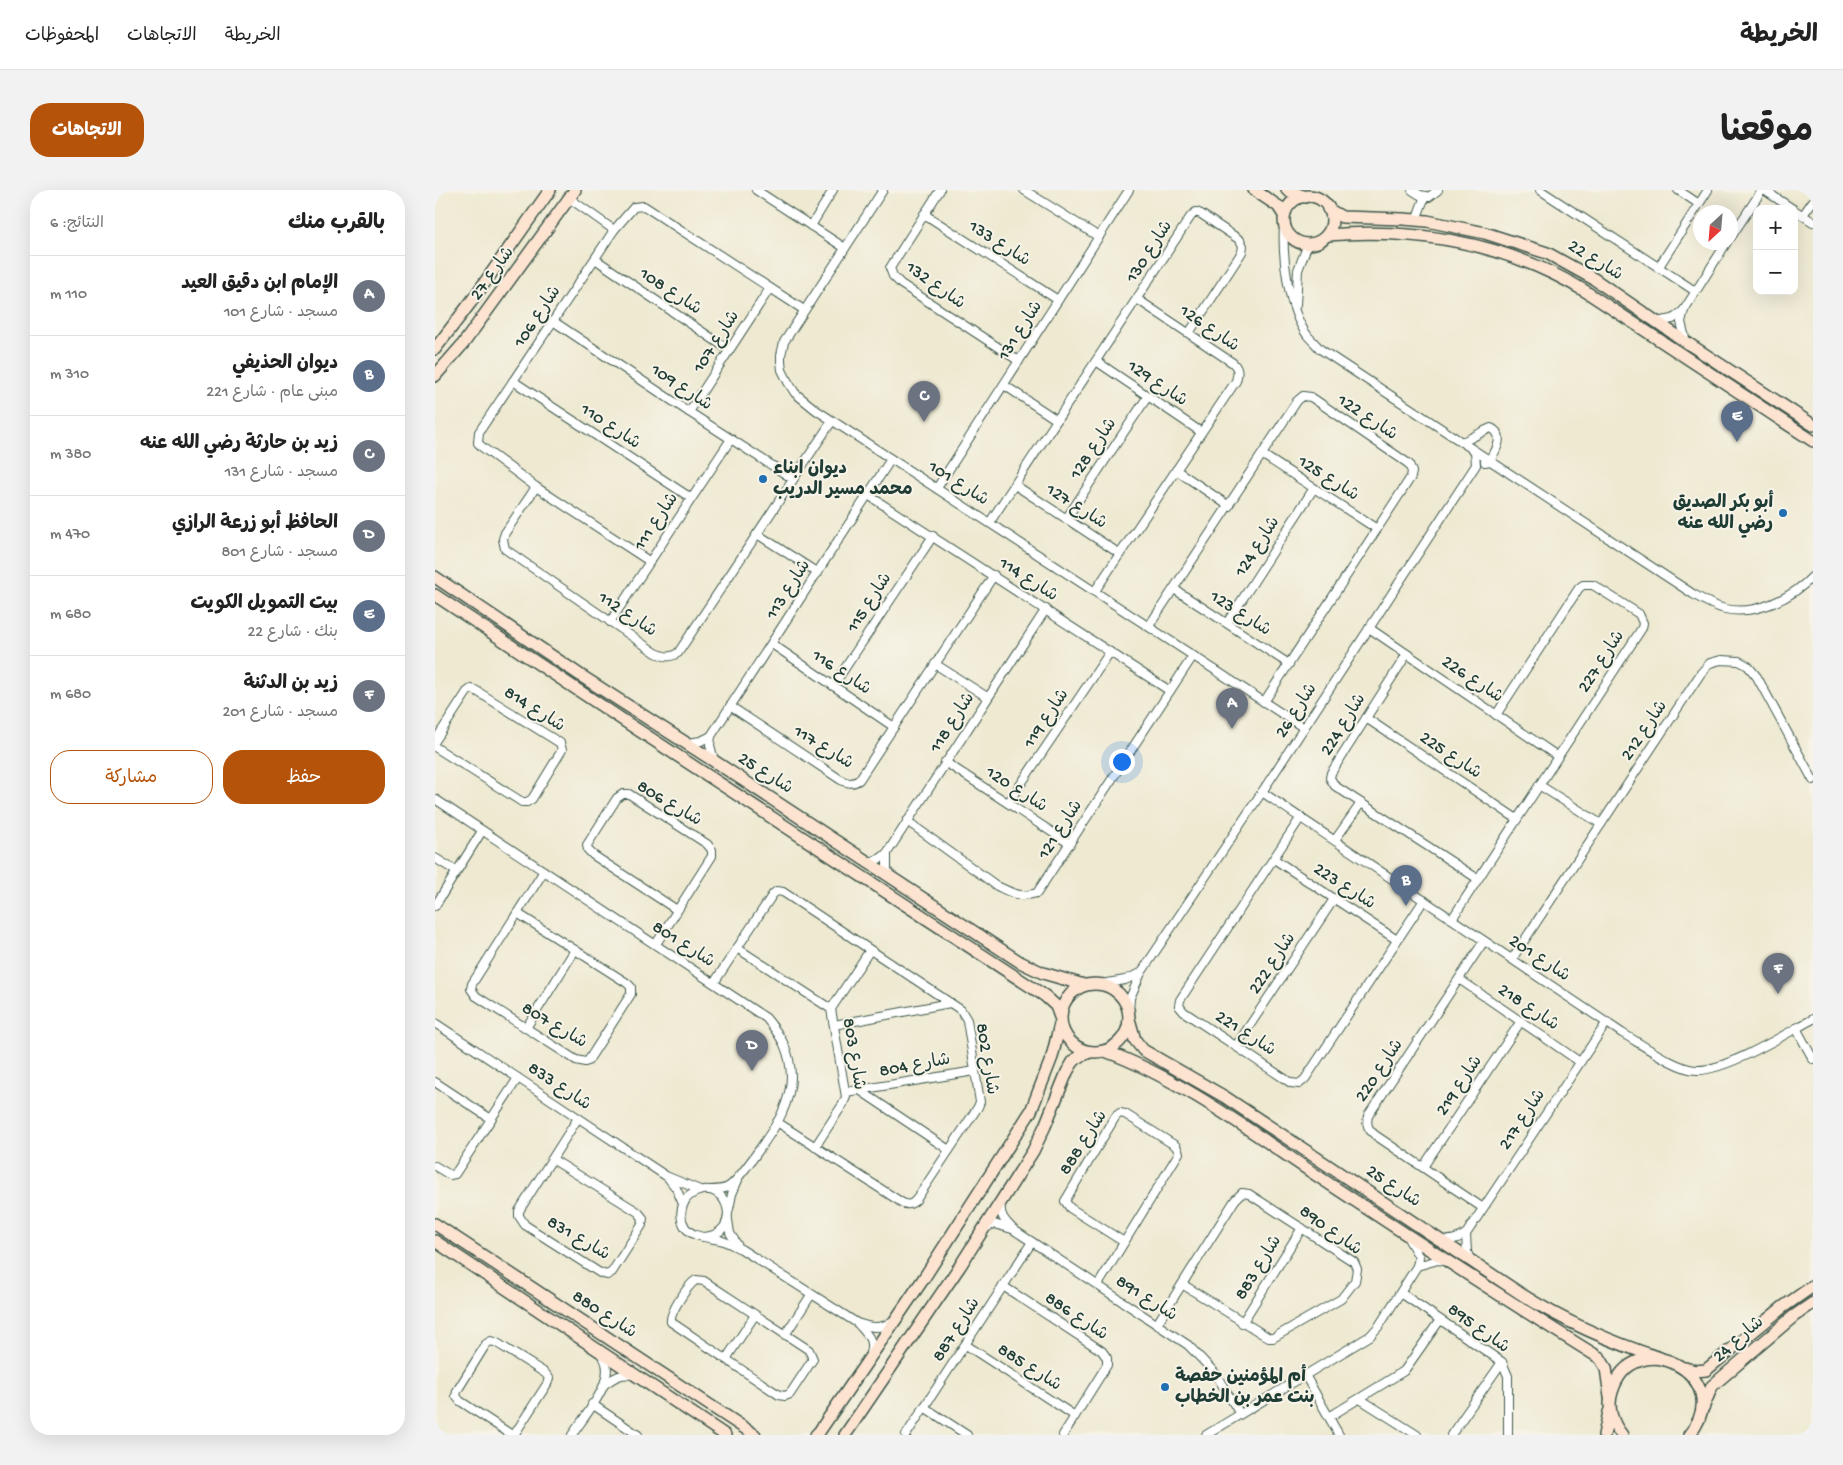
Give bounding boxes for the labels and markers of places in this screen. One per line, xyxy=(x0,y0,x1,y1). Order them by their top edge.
pin: C xyxy=(908,381,940,422)
pin: E xyxy=(1721,401,1753,442)
place label: ديوان ابناء محمد مسير الدريب xyxy=(773,459,913,501)
marker: ديوان ابناء محمد مسير الدريب xyxy=(757,473,769,485)
place label: أبو بكر الصديق رضي الله عنه xyxy=(1673,490,1773,538)
marker: أبو بكر الصديق رضي الله عنه xyxy=(1777,507,1789,519)
pin: A xyxy=(1216,688,1248,729)
pin: B xyxy=(1390,865,1422,906)
pin: F xyxy=(1762,953,1794,994)
pin: D xyxy=(736,1030,768,1071)
place label: أم المؤمنين حفصة بنت عمر بن الخطاب xyxy=(1175,1364,1315,1409)
marker: أم المؤمنين حفصة بنت عمر بن الخطاب xyxy=(1159,1381,1171,1393)

